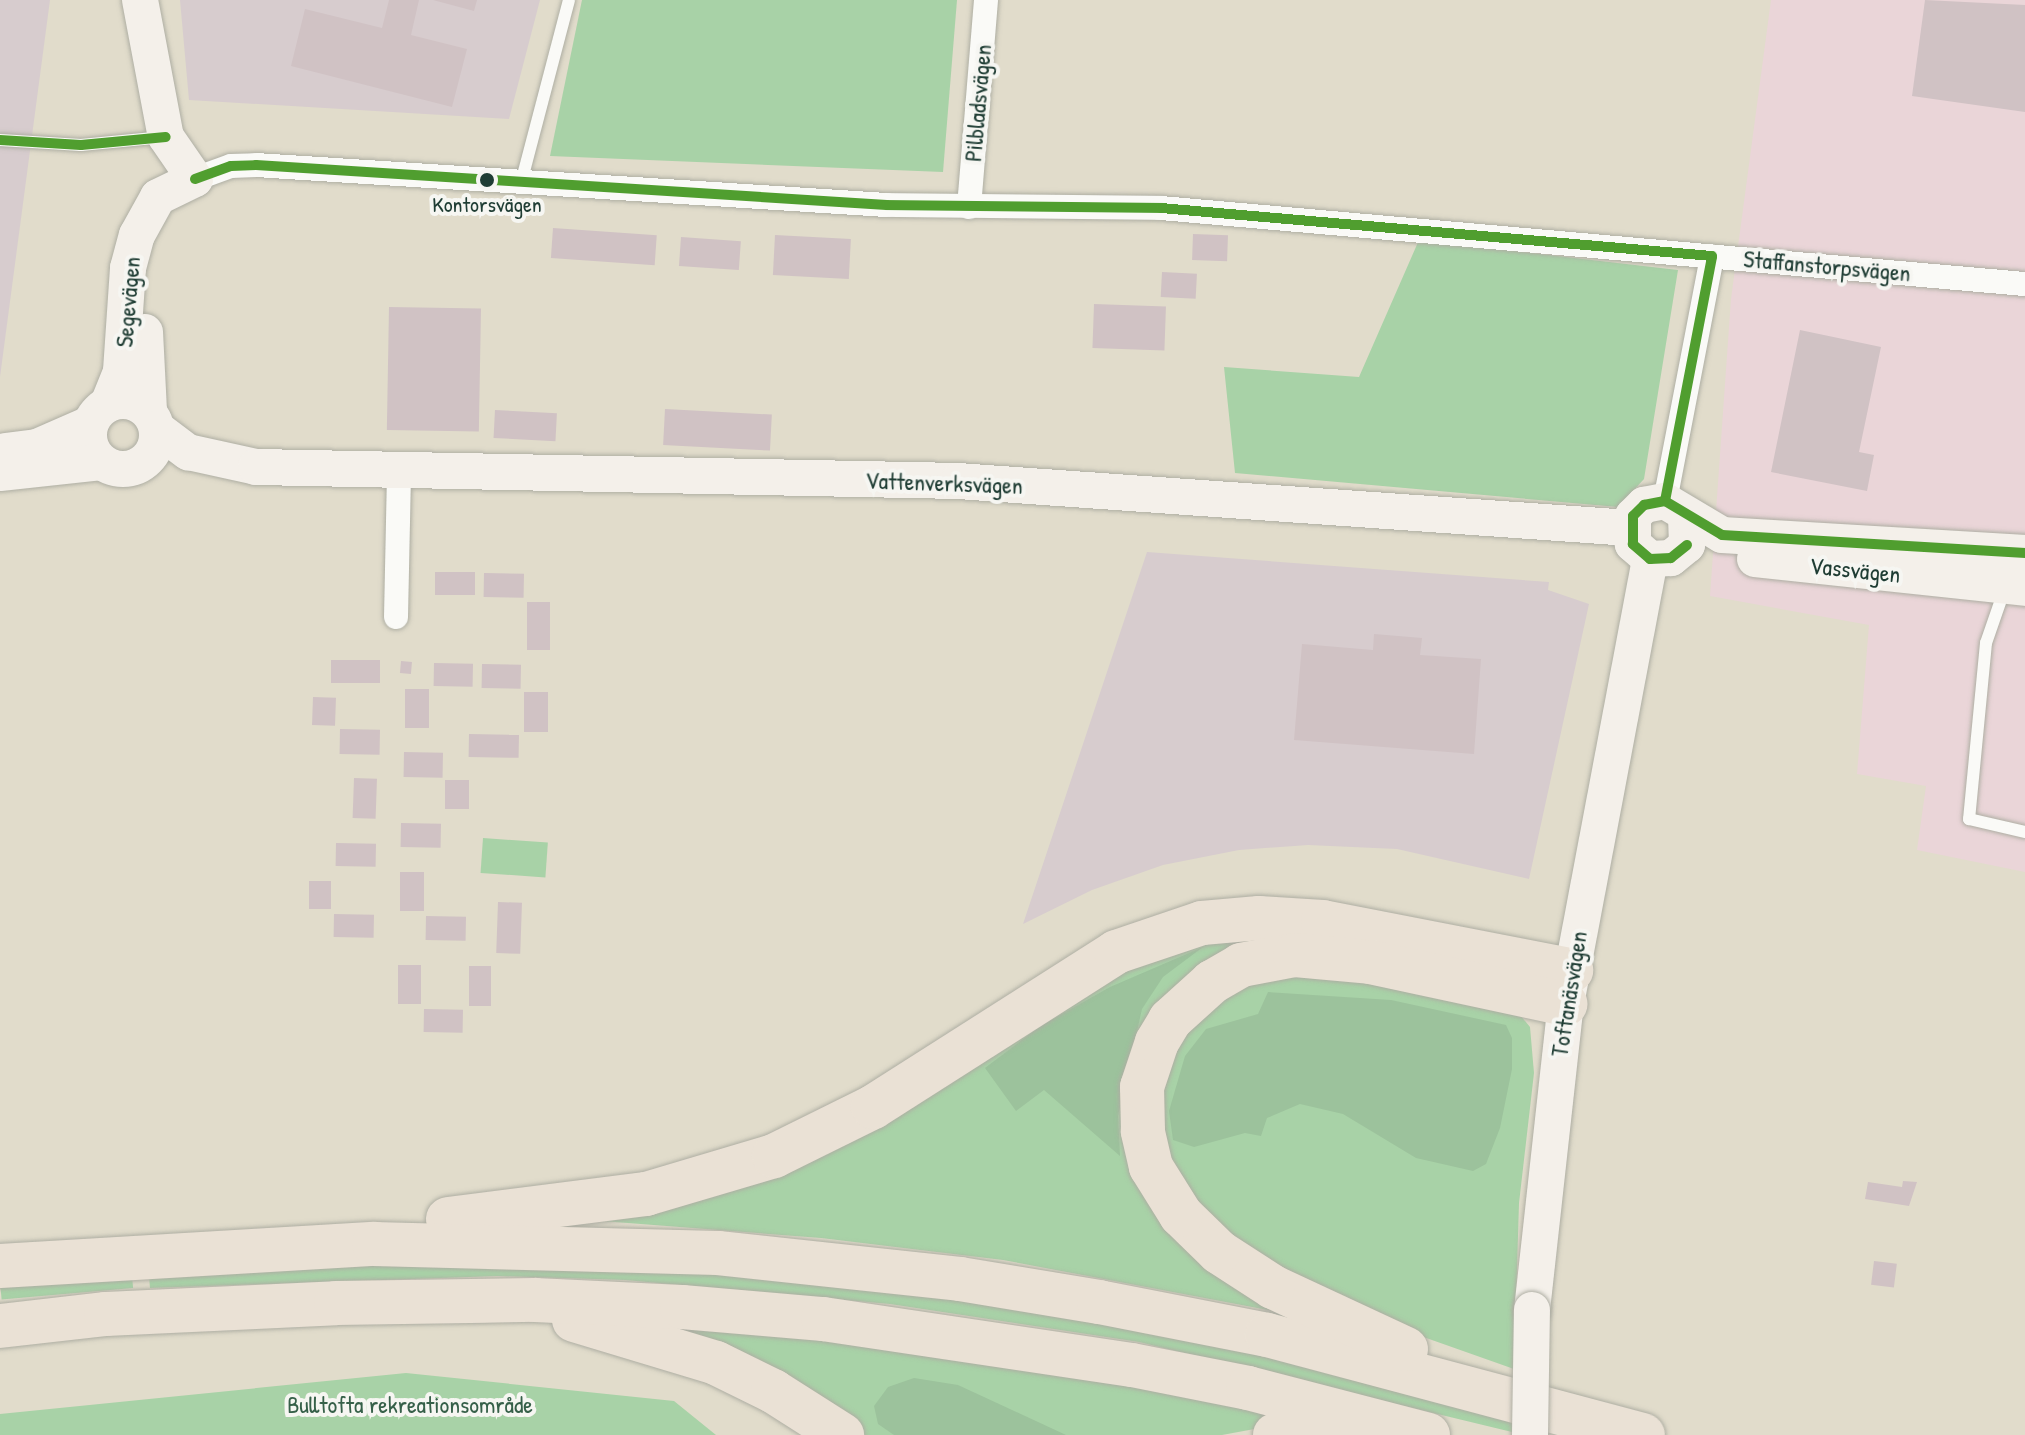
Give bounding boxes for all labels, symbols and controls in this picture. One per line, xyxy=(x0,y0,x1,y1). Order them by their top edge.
street label: Pilbladsvägen xyxy=(959,43,997,163)
marker: Kontorsvägen xyxy=(479,172,495,188)
place label: Kontorsvägen xyxy=(432,192,542,218)
street label: Staffanstorpsvägen xyxy=(1742,244,1912,288)
street label: Segevägen xyxy=(110,255,146,349)
street label: Vattenverksvägen xyxy=(865,466,1023,500)
street label: Vassvägen xyxy=(1808,551,1902,589)
street label: Toftanäsvägen xyxy=(1545,929,1593,1059)
park label: Bulltofta rekreationsområde xyxy=(287,1391,533,1419)

